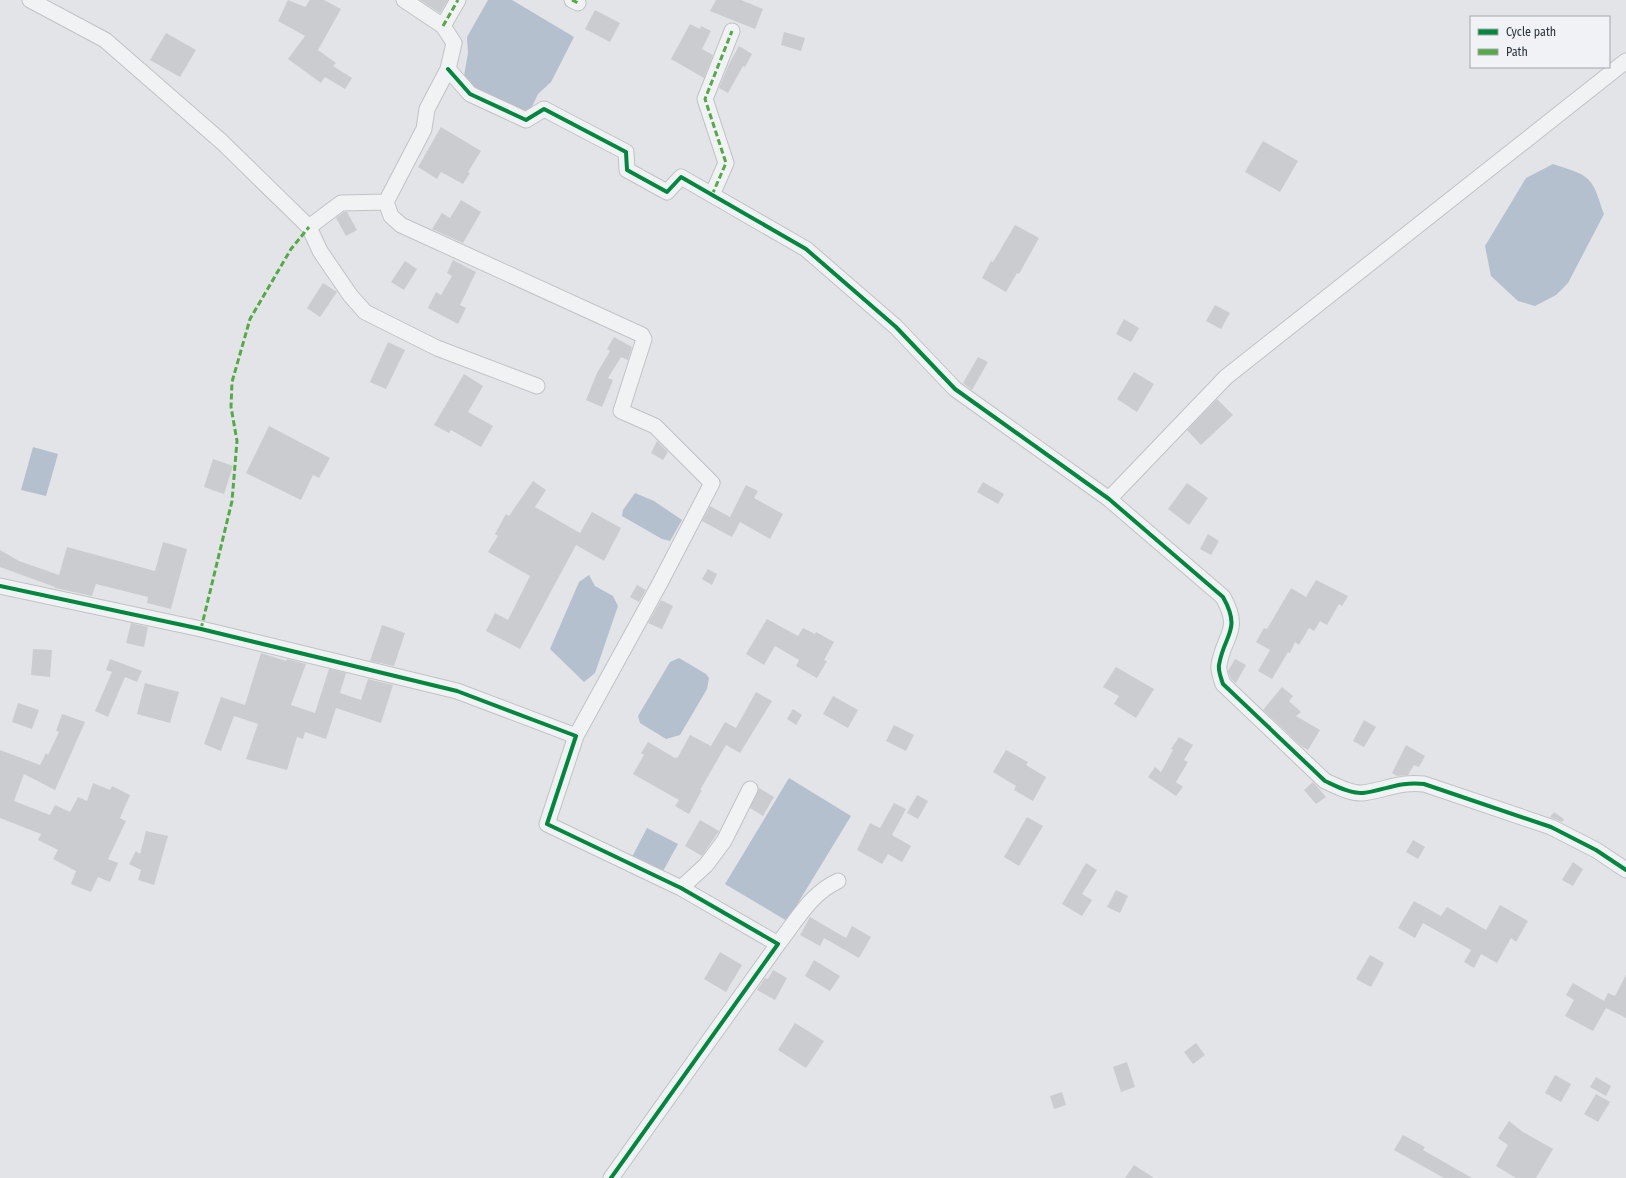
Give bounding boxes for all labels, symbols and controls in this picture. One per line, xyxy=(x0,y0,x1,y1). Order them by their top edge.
legend xyxy=(1470,16,1610,68)
text: Cycle path xyxy=(1506,25,1556,39)
text: Path xyxy=(1506,45,1528,59)

